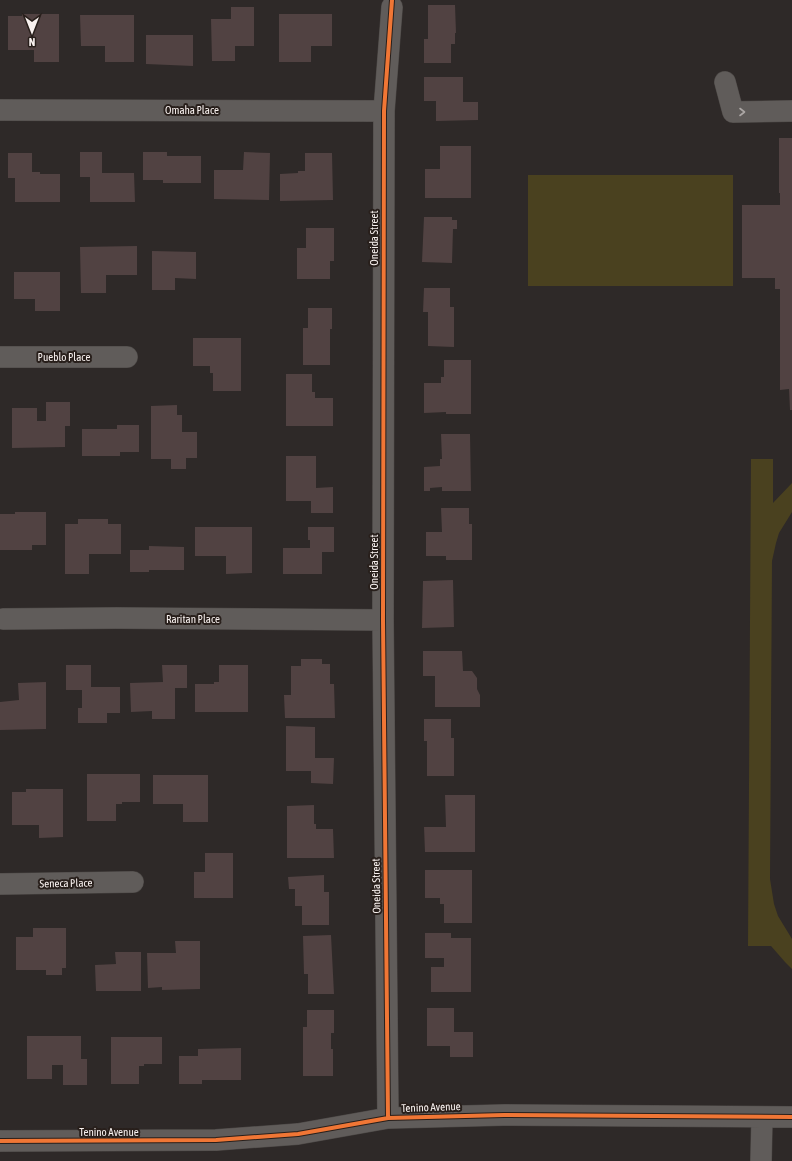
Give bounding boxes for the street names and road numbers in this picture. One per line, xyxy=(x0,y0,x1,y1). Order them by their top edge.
street label: Omaha Place xyxy=(165,104,219,116)
street label: Oneida Street xyxy=(368,210,380,266)
street label: Pueblo Place xyxy=(38,351,90,363)
street label: Oneida Street xyxy=(368,534,380,590)
street label: Raritan Place xyxy=(166,613,220,625)
street label: Oneida Street xyxy=(370,858,382,914)
street label: Seneca Place xyxy=(39,877,93,889)
street label: Tenino Avenue xyxy=(401,1100,461,1114)
street label: Tenino Avenue xyxy=(79,1126,139,1138)

